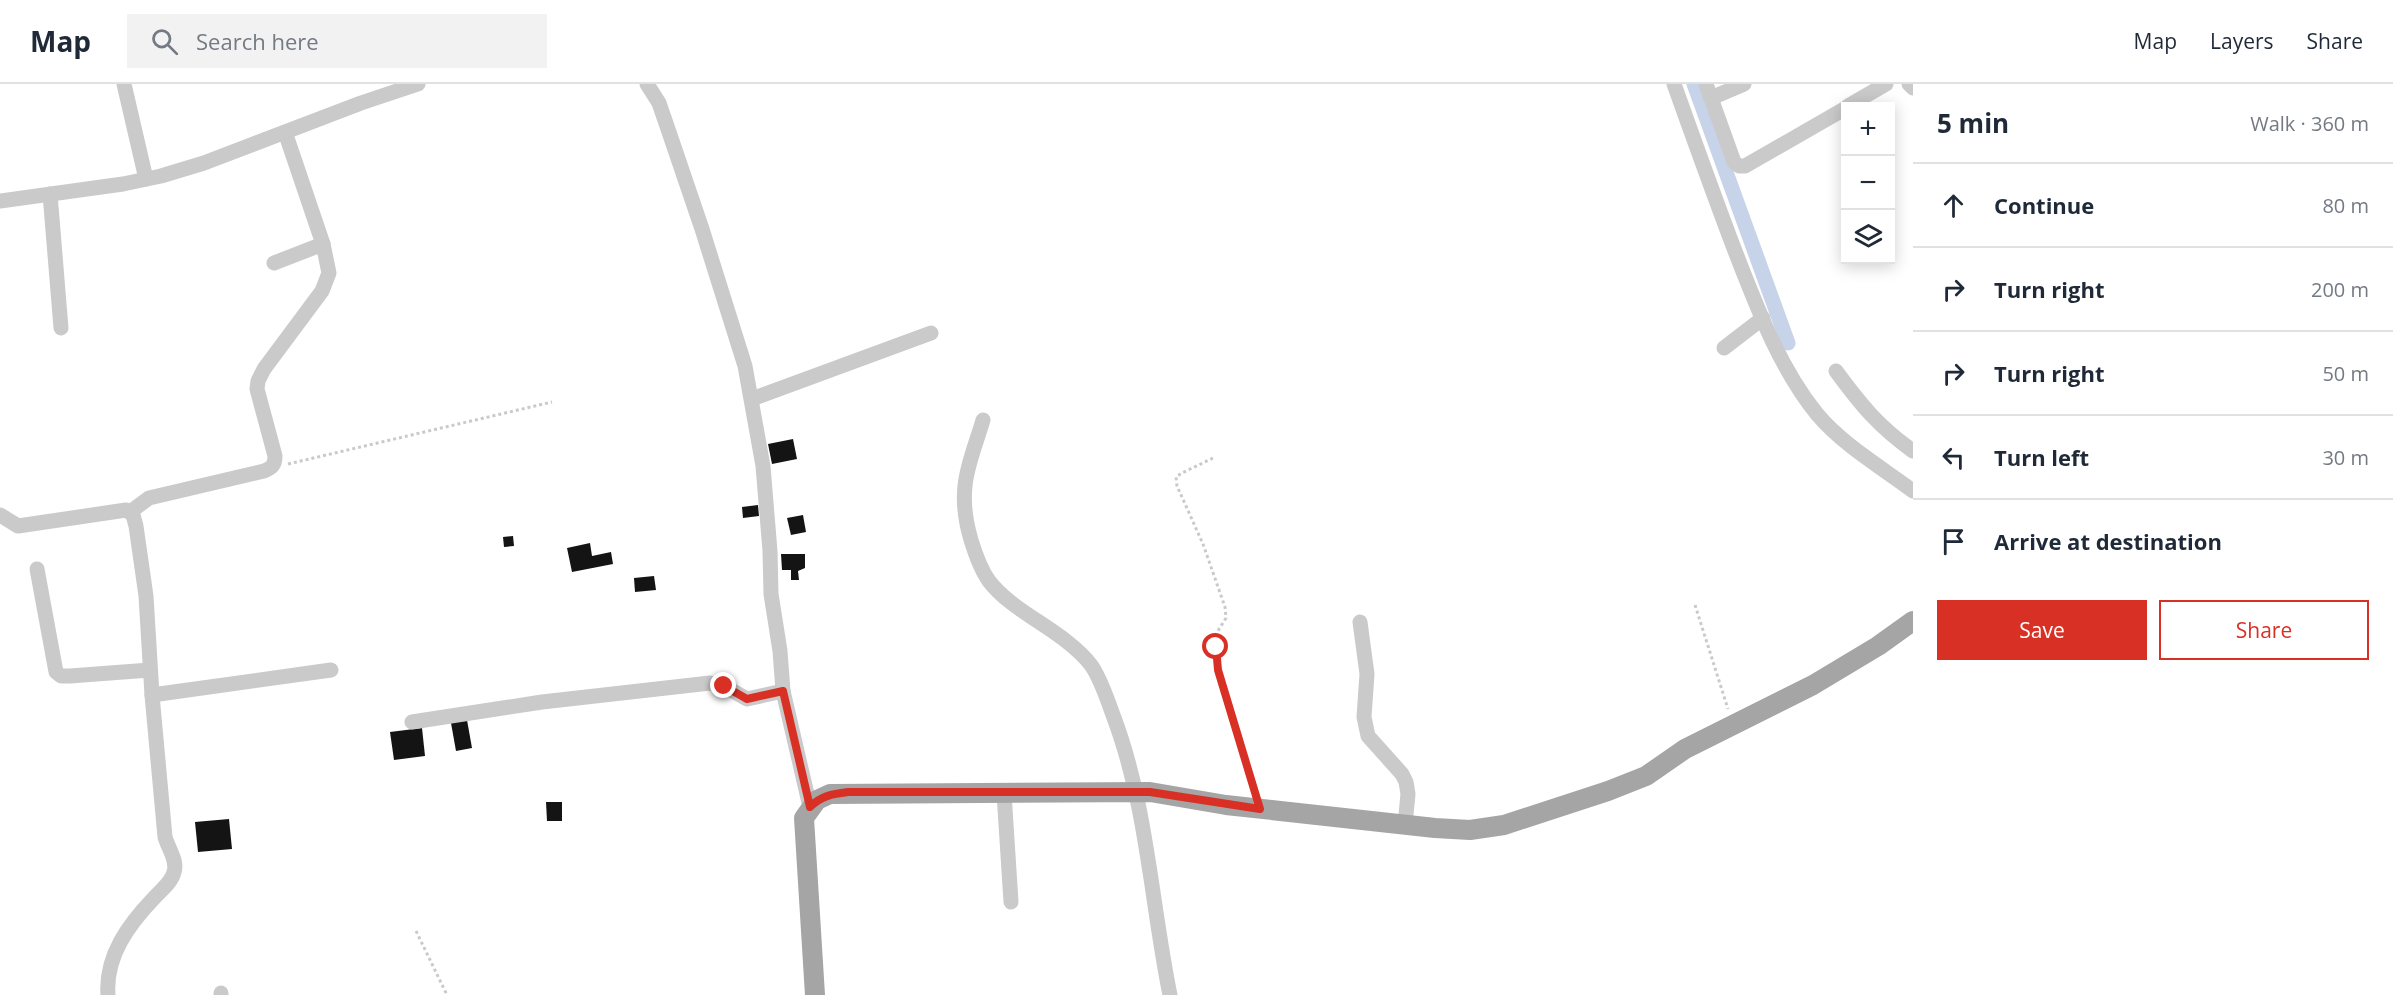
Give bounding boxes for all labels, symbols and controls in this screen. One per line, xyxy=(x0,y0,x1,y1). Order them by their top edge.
search box xyxy=(127,14,547,68)
text: Map xyxy=(30,22,91,60)
icon: search xyxy=(148,25,181,58)
text: Search here xyxy=(196,26,319,56)
text: Map xyxy=(2134,27,2177,55)
text: Layers xyxy=(2210,27,2274,55)
text: Share xyxy=(2307,27,2363,55)
map controls xyxy=(1841,102,1895,264)
button: + xyxy=(1841,102,1895,156)
text: 5 min xyxy=(1937,105,2009,141)
text: Walk · 360 m xyxy=(2250,110,2369,137)
button: − xyxy=(1841,156,1895,210)
icon: ahead xyxy=(1937,189,1970,222)
text: Continue xyxy=(1994,190,2094,220)
text: 80 m xyxy=(2322,192,2369,219)
button: layers xyxy=(1841,210,1895,264)
icon: right xyxy=(1937,273,1970,306)
text: Turn right xyxy=(1994,274,2105,304)
text: 200 m xyxy=(2311,276,2369,303)
icon: right xyxy=(1937,357,1970,390)
text: Turn right xyxy=(1994,358,2105,388)
text: 50 m xyxy=(2322,360,2369,387)
icon: left xyxy=(1937,441,1970,474)
text: Turn left xyxy=(1994,442,2089,472)
text: 30 m xyxy=(2322,444,2369,471)
icon: arrive xyxy=(1937,525,1970,558)
text: Arrive at destination xyxy=(1994,526,2222,556)
button: Save xyxy=(1937,600,2147,660)
button: Share xyxy=(2159,600,2369,660)
route start xyxy=(1202,633,1228,659)
route end xyxy=(710,672,736,698)

